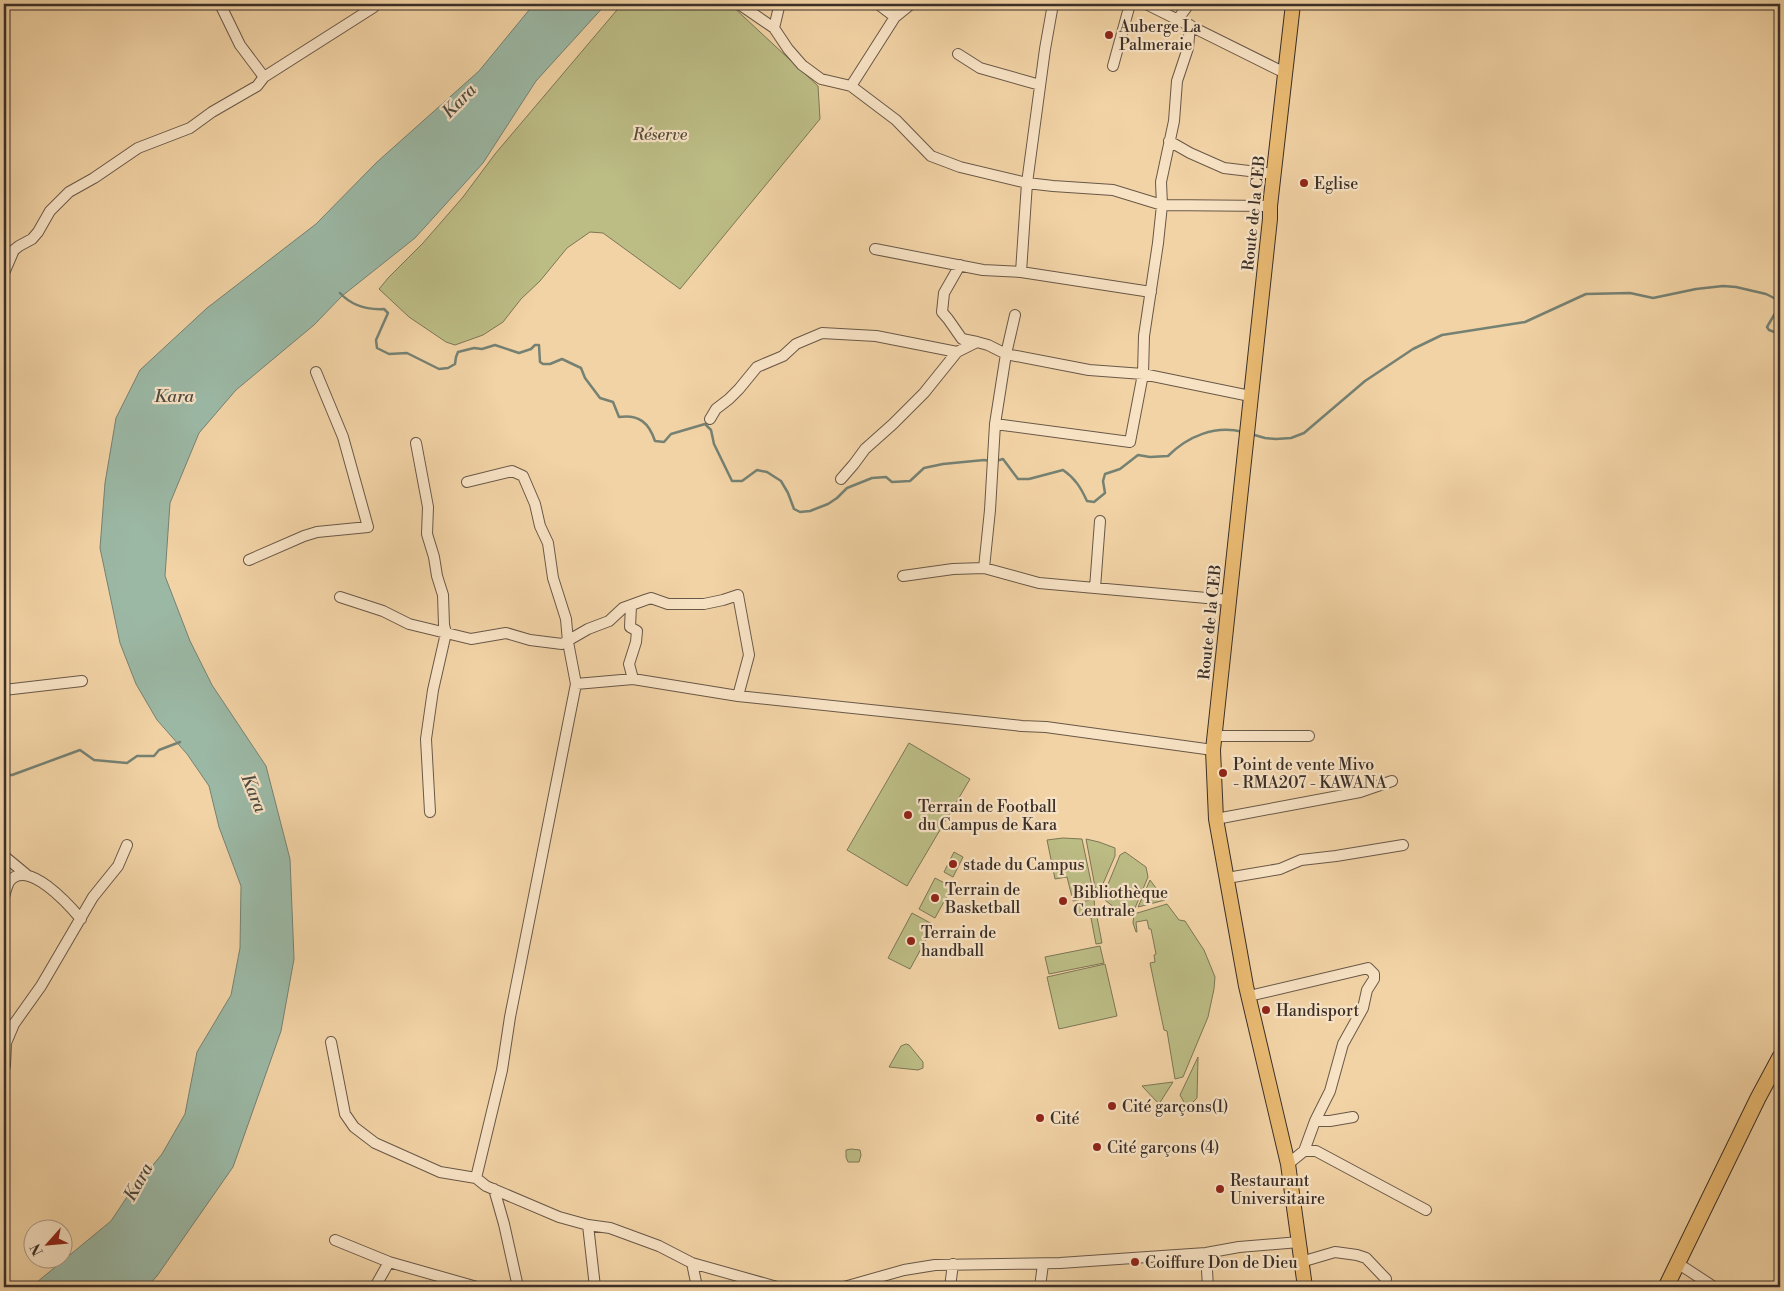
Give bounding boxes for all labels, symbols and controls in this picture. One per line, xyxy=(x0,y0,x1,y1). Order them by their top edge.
place label: Auberge La Palmeraie xyxy=(1118,17,1202,55)
marker: Auberge La Palmeraie xyxy=(1103,29,1115,41)
water label: Kara xyxy=(437,78,482,124)
park label: Réserve xyxy=(632,125,688,145)
street label: Route de la CEB xyxy=(1238,154,1270,272)
place label: Eglise xyxy=(1314,174,1358,194)
marker: Eglise xyxy=(1298,177,1310,189)
water label: Kara xyxy=(154,385,195,408)
street label: Route de la CEB xyxy=(1194,563,1226,681)
place label: Point de vente Mivo - RMA207 - KAWANA xyxy=(1233,755,1388,793)
marker: Point de vente Mivo - RMA207 - KAWANA xyxy=(1217,767,1229,779)
water label: Kara xyxy=(235,770,272,817)
place label: Terrain de Football du Campus de Kara xyxy=(918,797,1058,835)
marker: Terrain de Football du Campus de Kara xyxy=(902,809,914,821)
place label: stade du Campus xyxy=(963,855,1085,875)
marker: stade du Campus xyxy=(947,858,959,870)
place label: Terrain de Basketball xyxy=(944,880,1020,918)
place label: Bibliothèque Centrale xyxy=(1072,883,1168,921)
marker: Terrain de Basketball xyxy=(929,892,941,904)
marker: Bibliothèque Centrale xyxy=(1057,895,1069,907)
place label: Terrain de handball xyxy=(921,923,996,961)
marker: Terrain de handball xyxy=(905,935,917,947)
place label: Handisport xyxy=(1276,1001,1359,1021)
marker: Handisport xyxy=(1260,1004,1272,1016)
place label: Cité garçons(1) xyxy=(1122,1097,1229,1117)
marker: Cité garçons(1) xyxy=(1106,1100,1118,1112)
place label: Cité xyxy=(1050,1109,1080,1129)
marker: Cité xyxy=(1034,1112,1046,1124)
place label: Cité garçons (4) xyxy=(1107,1138,1219,1158)
marker: Cité garçons (4) xyxy=(1091,1141,1103,1153)
water label: Kara xyxy=(119,1158,159,1205)
place label: Restaurant Universitaire xyxy=(1230,1171,1325,1209)
marker: Restaurant Universitaire xyxy=(1214,1183,1226,1195)
north arrow xyxy=(22,1218,72,1268)
text: N xyxy=(27,1240,48,1258)
place label: Coiffure Don de Dieu xyxy=(1145,1253,1298,1273)
marker: Coiffure Don de Dieu xyxy=(1129,1256,1141,1268)

